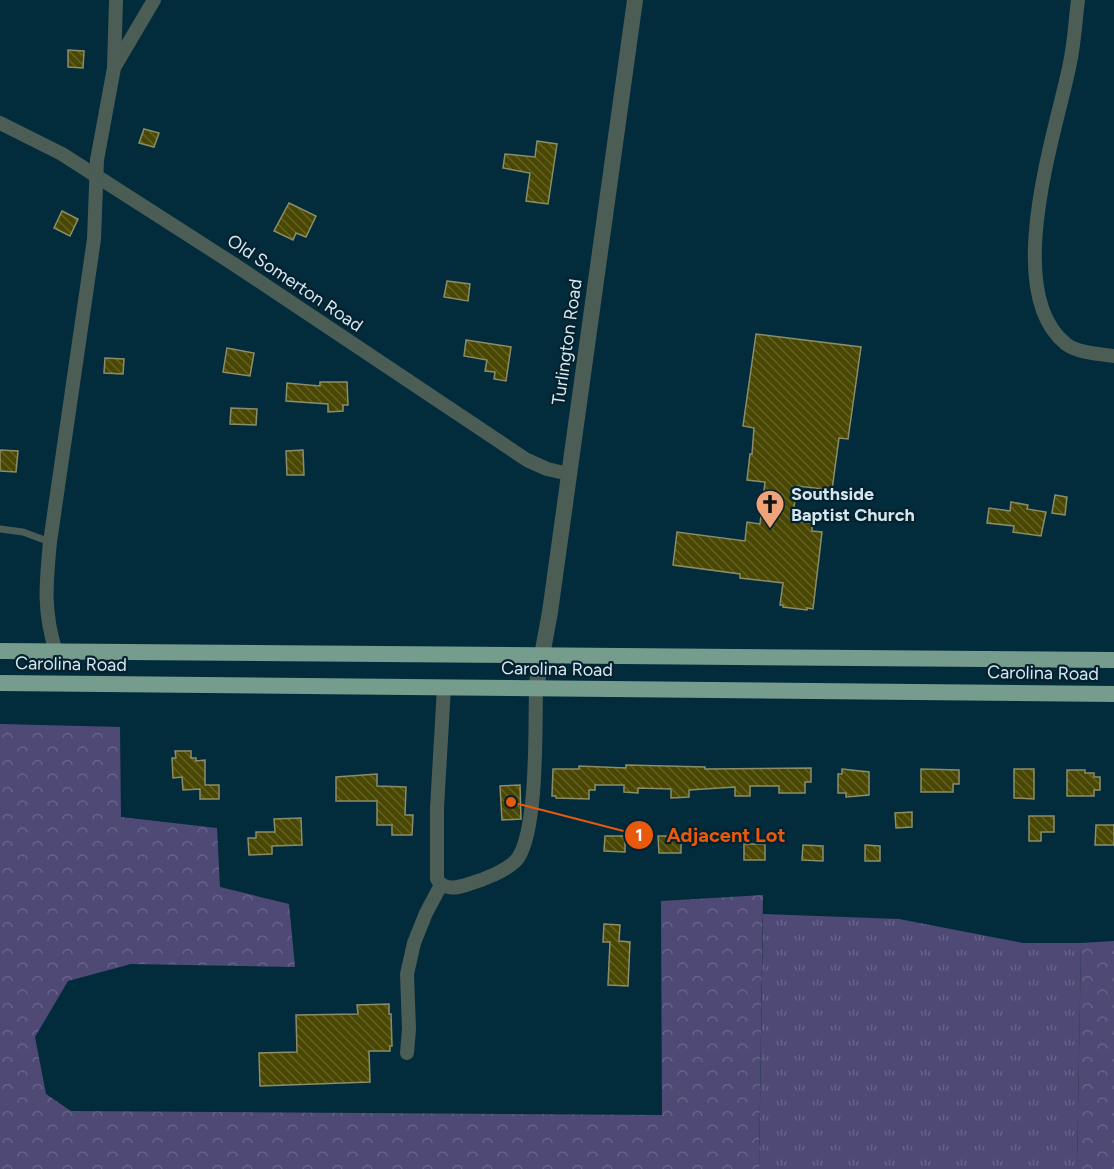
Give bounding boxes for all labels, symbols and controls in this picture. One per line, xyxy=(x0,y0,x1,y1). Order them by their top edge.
street label: Old Somerton Road xyxy=(223,229,367,337)
street label: Turlington Road xyxy=(547,278,587,406)
place label: Southside Baptist Church xyxy=(791,483,915,526)
church icon: Southside Baptist Church xyxy=(754,488,786,530)
street label: Carolina Road xyxy=(15,652,127,676)
street label: Carolina Road xyxy=(501,657,613,681)
street label: Carolina Road xyxy=(987,661,1099,685)
callout: Adjacent Lot xyxy=(624,816,797,854)
text: Adjacent Lot xyxy=(667,823,786,847)
text: 1 xyxy=(635,824,643,846)

